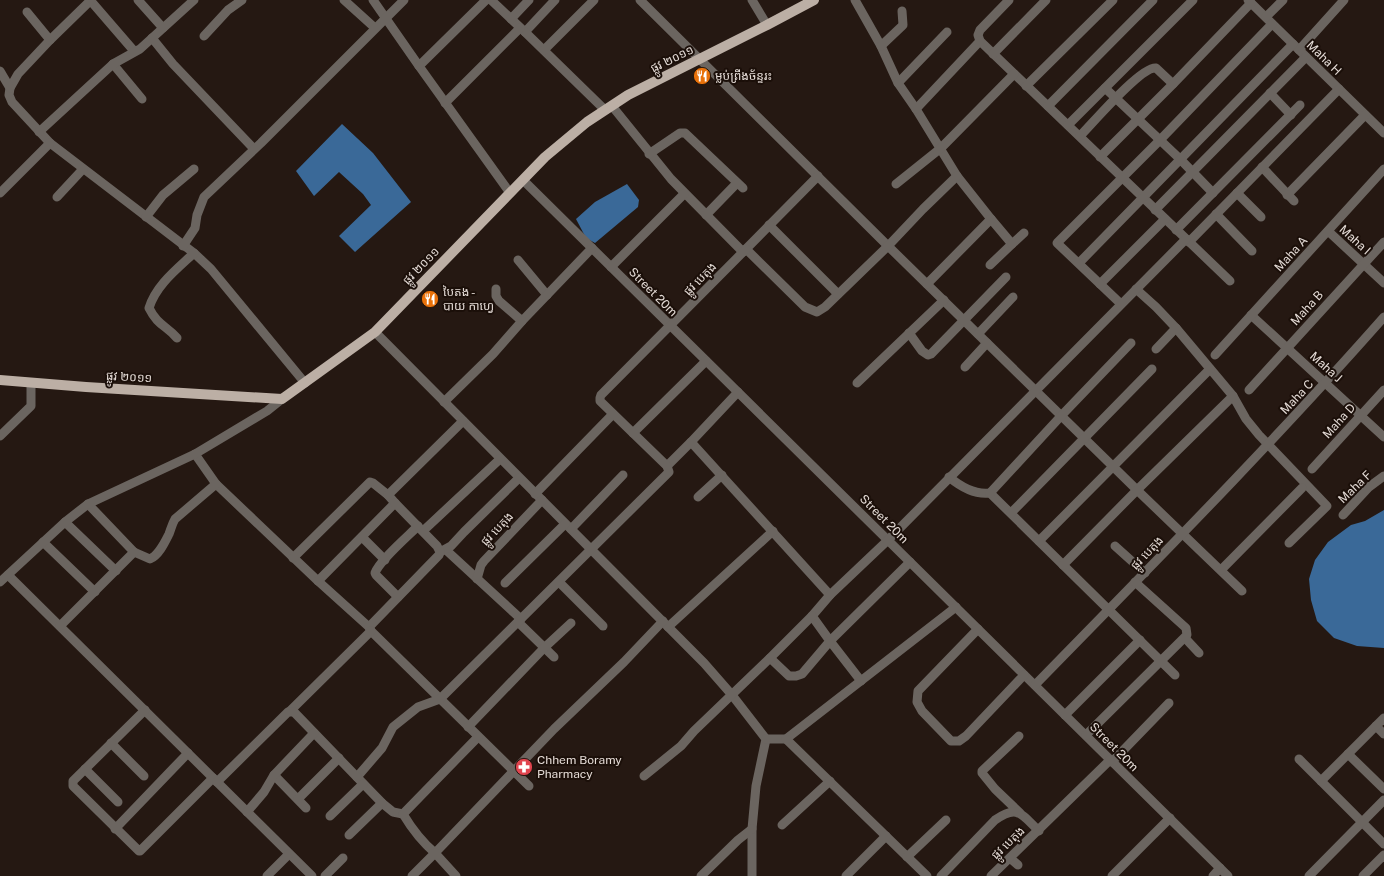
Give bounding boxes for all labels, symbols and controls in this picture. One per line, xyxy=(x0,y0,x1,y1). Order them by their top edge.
street label: Maha H xyxy=(1304,38,1344,78)
street label: ផ្លូវ ២០១១ xyxy=(648,43,697,79)
restaurant icon: ម្លប់ព្រីងច័ន្ទរះ xyxy=(692,66,712,86)
place label: ម្លប់ព្រីងច័ន្ទរះ xyxy=(715,69,772,83)
street label: Maha I xyxy=(1337,222,1373,258)
street label: Maha A xyxy=(1272,233,1311,274)
street label: ផ្លូវ ២០១១ xyxy=(400,244,445,290)
street label: ផ្លូវ បេតុង xyxy=(681,260,722,301)
street label: Street 20m xyxy=(626,265,680,319)
place label: បៃតង - បាយ កាហ្វេ xyxy=(443,285,494,313)
street label: Maha B xyxy=(1288,288,1326,328)
restaurant icon: បៃតង - បាយ កាហ្វេ xyxy=(420,289,440,309)
street label: Maha J xyxy=(1307,349,1345,385)
street label: ផ្លូវ ២០១១ xyxy=(105,369,153,389)
street label: Maha C xyxy=(1278,377,1316,417)
street label: Maha D xyxy=(1320,401,1358,441)
street label: Maha F xyxy=(1335,468,1375,506)
street label: Street 20m xyxy=(857,492,911,546)
street label: ផ្លូវ បេតុង xyxy=(478,509,519,551)
street label: ផ្លូវ បេតុង xyxy=(1128,533,1169,575)
street label: Street 20m xyxy=(1087,720,1141,774)
place label: Chhem Boramy Pharmacy xyxy=(537,753,622,781)
pharmacy icon: Chhem Boramy Pharmacy xyxy=(514,757,534,777)
street label: ផ្លូវ បេតុង xyxy=(988,824,1030,865)

